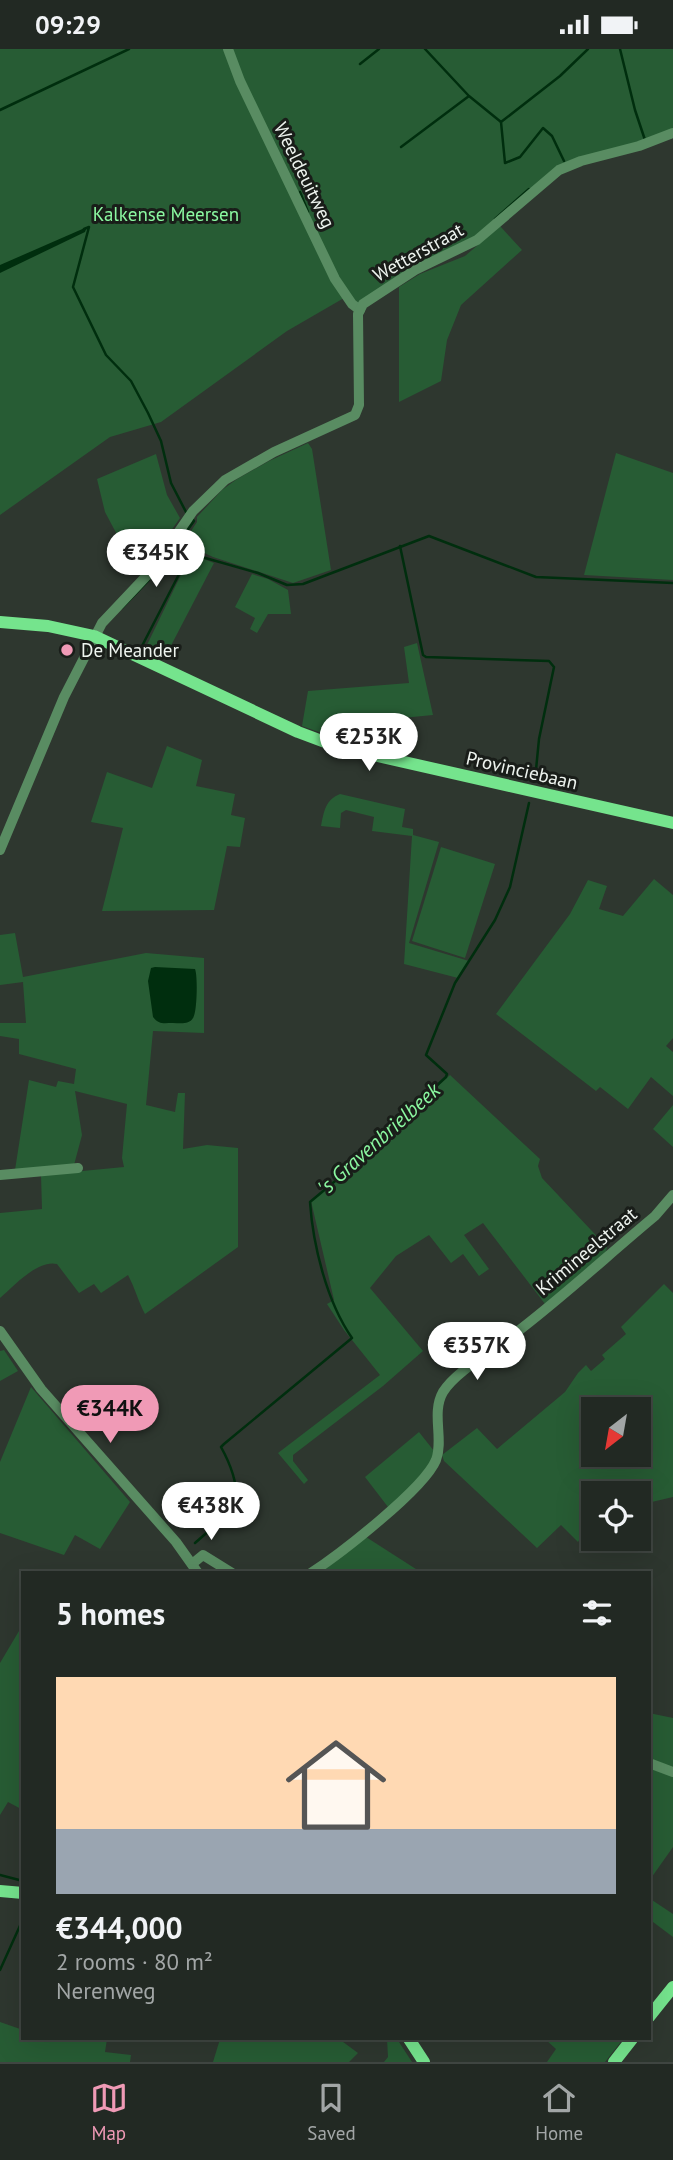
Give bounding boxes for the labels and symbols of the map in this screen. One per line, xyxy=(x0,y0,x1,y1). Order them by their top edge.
street label: Weeldeuitweg xyxy=(269,118,341,232)
park label: Kalkense Meersen xyxy=(93,202,239,226)
street label: Wetterstraat xyxy=(369,217,468,287)
pin: €345K xyxy=(107,529,205,589)
place label: De Meander xyxy=(81,638,180,662)
marker: De Meander xyxy=(59,642,75,658)
pin: €253K xyxy=(320,713,418,773)
street label: Provinciebaan xyxy=(464,746,580,794)
water label: 's Gravenbrielbeek xyxy=(312,1075,447,1201)
street label: Krimineelstraat xyxy=(531,1201,642,1300)
pin: €357K xyxy=(428,1323,526,1382)
pin: €344K xyxy=(61,1385,159,1445)
north arrow xyxy=(581,1397,651,1467)
pin: €438K xyxy=(162,1483,260,1542)

